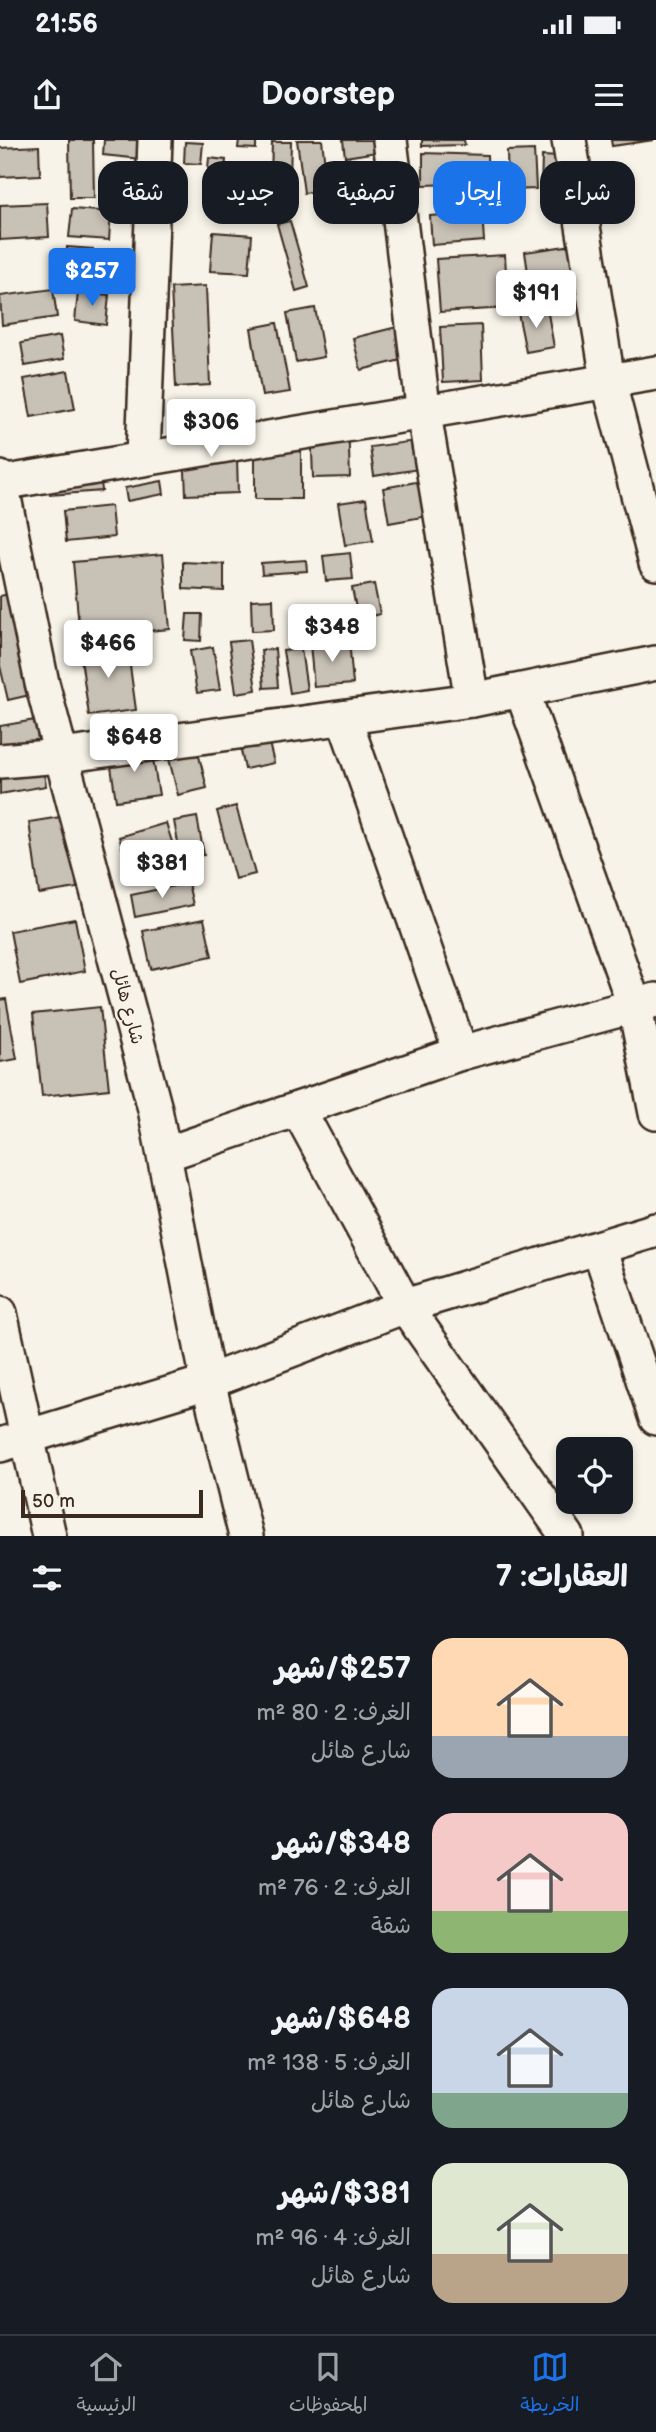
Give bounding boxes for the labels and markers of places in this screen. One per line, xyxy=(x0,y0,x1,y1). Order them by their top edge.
pin: $257 xyxy=(51,248,133,308)
pin: $191 xyxy=(495,270,577,330)
pin: $306 xyxy=(170,400,252,459)
pin: $348 xyxy=(291,604,373,664)
pin: $466 xyxy=(67,620,149,680)
pin: $648 xyxy=(93,714,175,774)
pin: $381 xyxy=(121,840,203,900)

